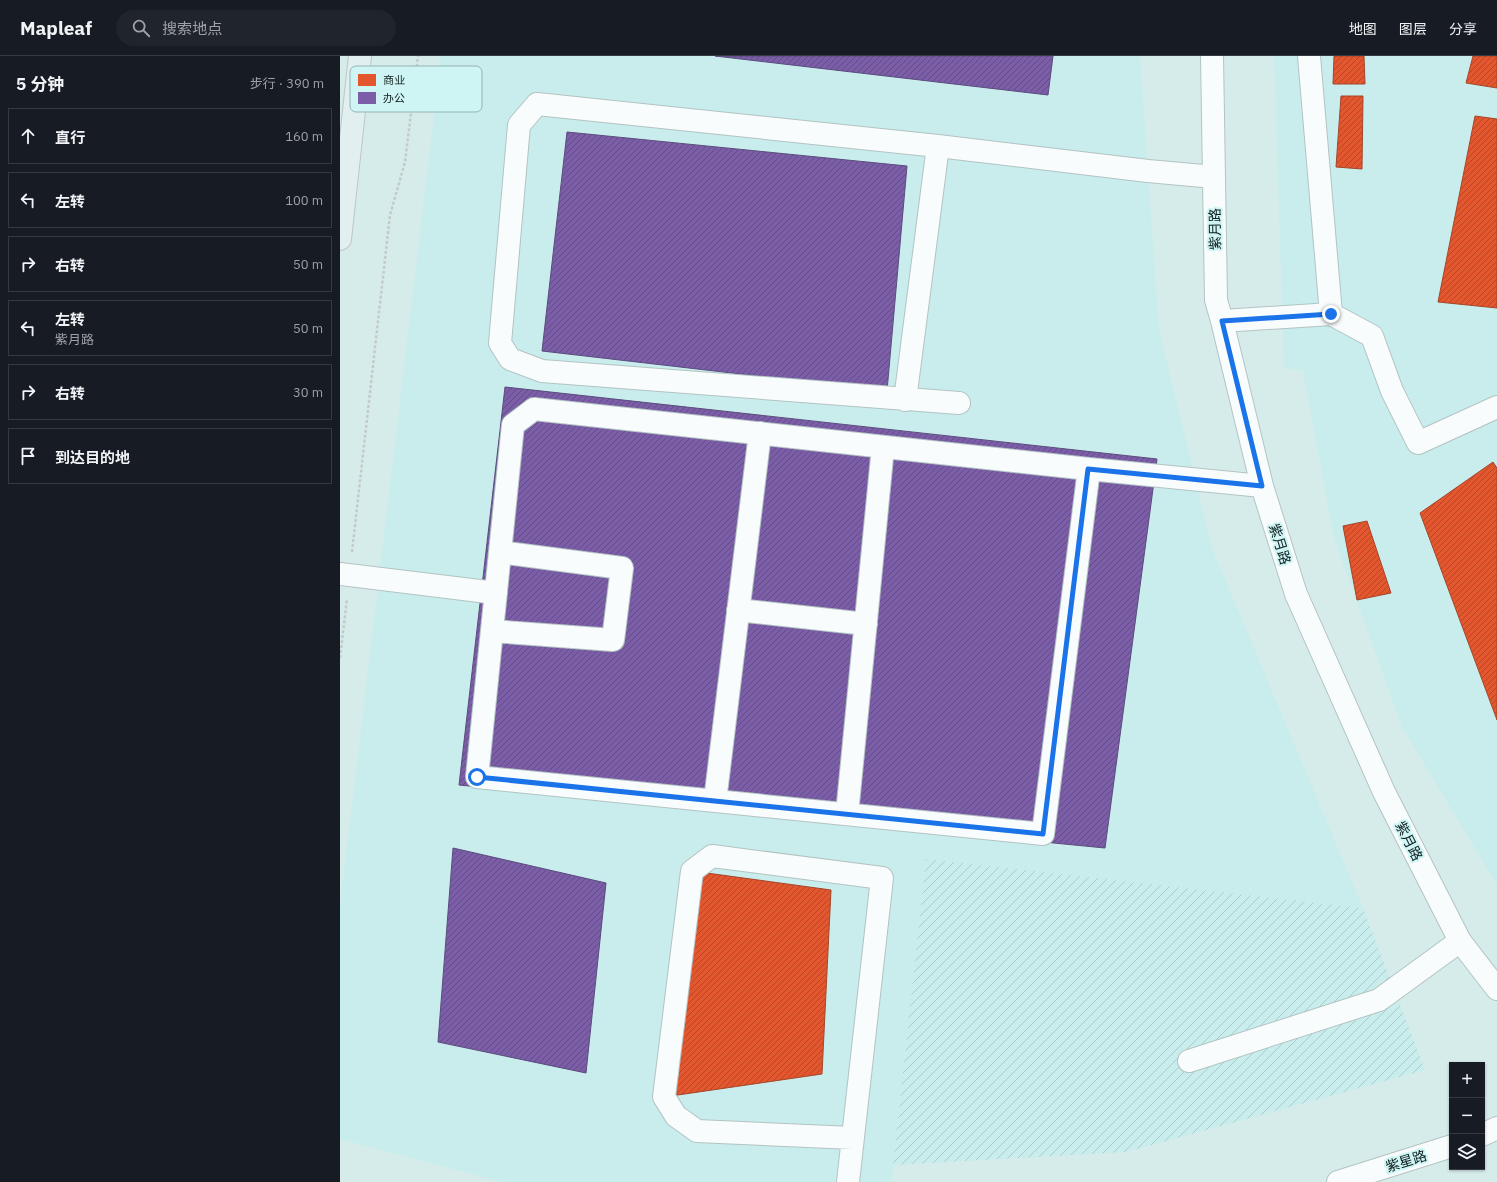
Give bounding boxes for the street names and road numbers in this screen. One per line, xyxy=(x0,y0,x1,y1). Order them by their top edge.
street label: 紫月路 xyxy=(1206,208,1224,250)
street label: 紫月路 xyxy=(1265,521,1295,567)
street label: 紫月路 xyxy=(1391,818,1427,864)
street label: 紫星路 xyxy=(1383,1146,1429,1176)

